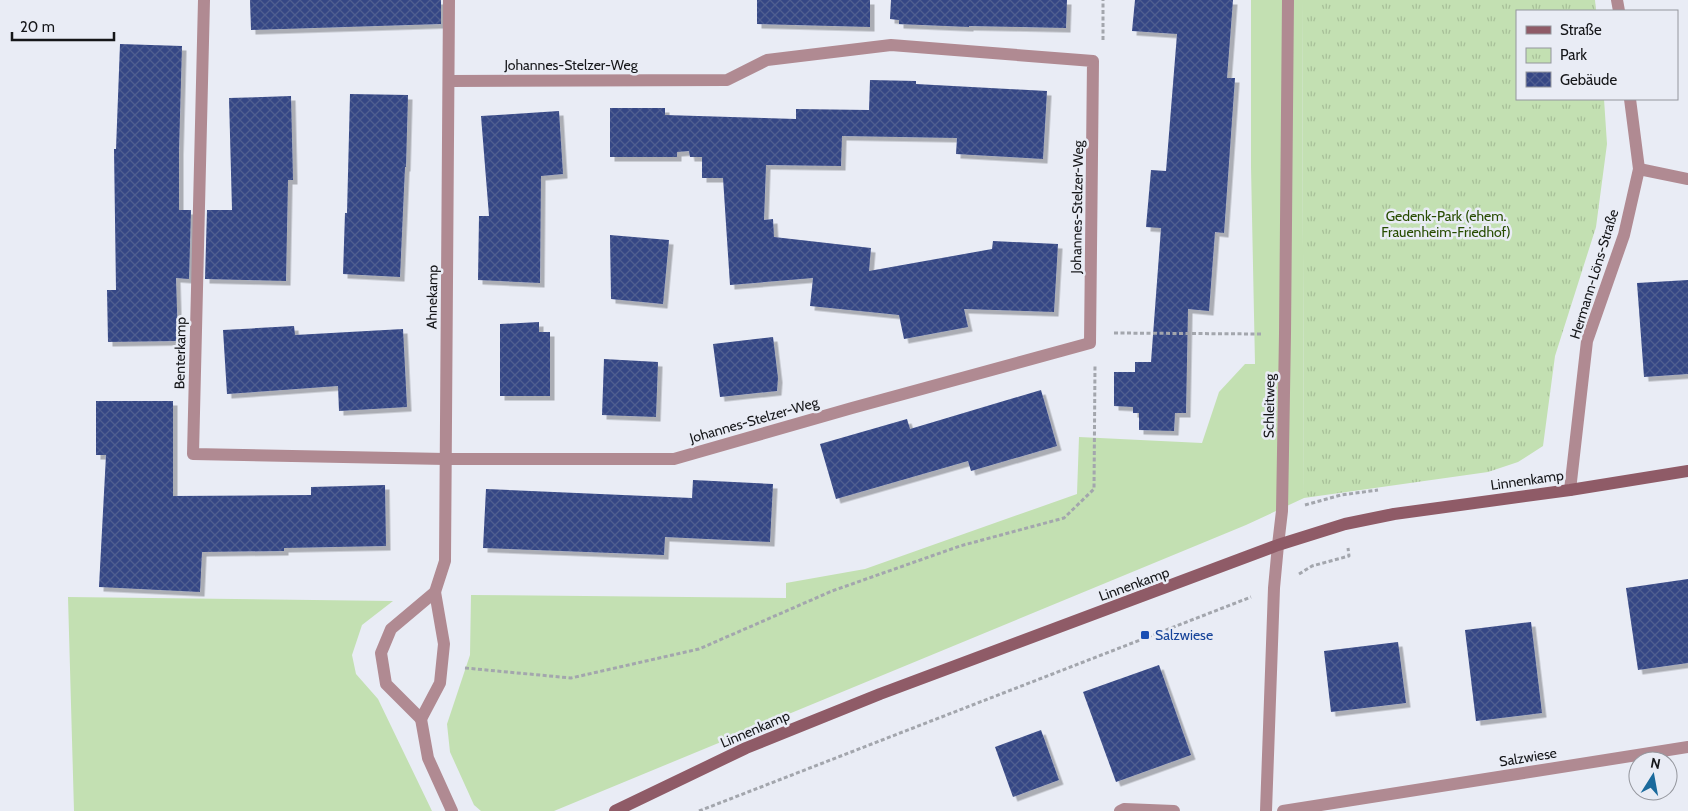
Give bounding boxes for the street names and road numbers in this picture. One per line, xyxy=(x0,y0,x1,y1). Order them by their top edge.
street label: Johannes-Stelzer-Weg xyxy=(503,56,639,74)
street label: Johannes-Stelzer-Weg xyxy=(1067,139,1087,275)
street label: Hermann-Löns-Straße xyxy=(1566,207,1622,341)
street label: Ahnekamp xyxy=(422,265,442,329)
street label: Benterkamp xyxy=(170,316,190,389)
street label: Schleitweg xyxy=(1259,373,1279,438)
street label: Johannes-Stelzer-Weg xyxy=(687,393,822,447)
street label: Linnenkamp xyxy=(1489,466,1565,494)
street label: Linnenkamp xyxy=(1096,563,1172,605)
street label: Linnenkamp xyxy=(718,706,793,752)
street label: Salzwiese xyxy=(1498,744,1558,770)

